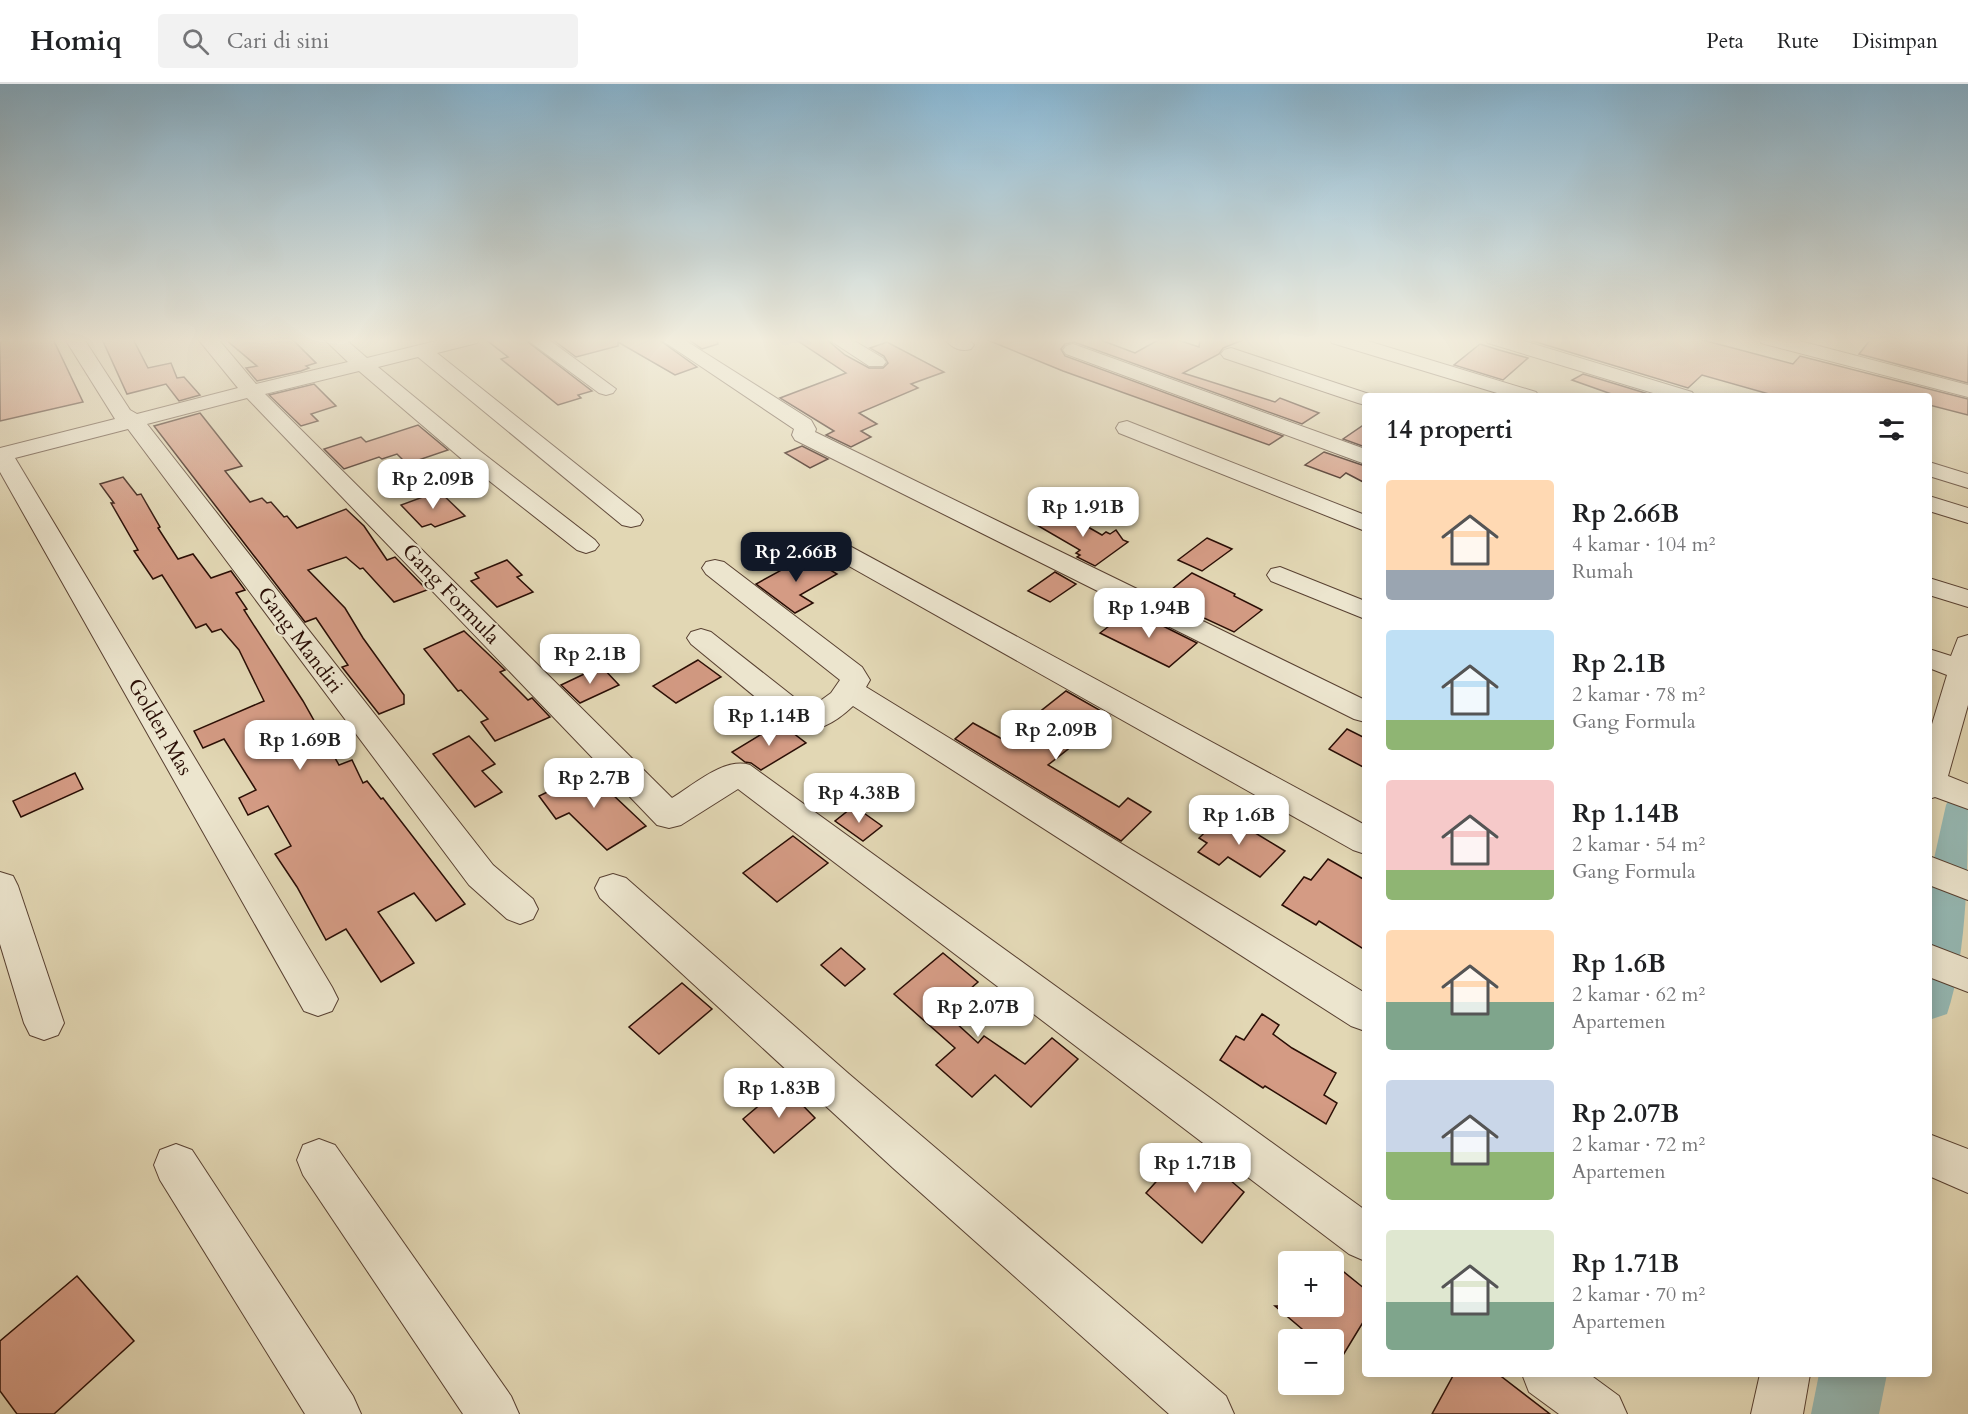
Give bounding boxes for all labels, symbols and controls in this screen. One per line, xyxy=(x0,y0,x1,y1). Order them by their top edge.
search box xyxy=(158,14,578,68)
text: Homiq xyxy=(30,22,122,60)
icon: search xyxy=(179,25,212,58)
text: Cari di sini xyxy=(227,26,329,56)
text: Peta xyxy=(1706,27,1744,56)
text: Rute xyxy=(1777,27,1819,56)
text: Disimpan xyxy=(1852,27,1938,56)
text: 14 properti xyxy=(1386,412,1513,447)
icon: filters xyxy=(1875,413,1908,446)
pin: Rp 2.09B xyxy=(371,459,495,510)
text: Rp 2.09B xyxy=(392,465,474,492)
pin: Rp 1.91B xyxy=(1021,487,1145,538)
text: Rp 1.91B xyxy=(1042,493,1124,520)
text: Rp 2.66B xyxy=(1572,496,1679,531)
icon: home xyxy=(1434,504,1506,576)
text: 4 kamar · 104 m² xyxy=(1572,531,1715,558)
pin: Rp 2.66B xyxy=(734,532,858,583)
street label: Gang Formula xyxy=(396,537,506,651)
text: Rp 2.66B xyxy=(755,538,837,565)
text: Rumah xyxy=(1572,558,1633,585)
street label: Gang Mandiri xyxy=(250,581,350,699)
pin: Rp 1.94B xyxy=(1087,588,1211,639)
text: Rp 1.94B xyxy=(1108,594,1190,621)
pin: Rp 2.1B xyxy=(535,634,645,685)
text: Rp 2.1B xyxy=(554,640,626,667)
text: Rp 2.1B xyxy=(1572,646,1666,681)
icon: home xyxy=(1434,654,1506,726)
street label: Golden Mas xyxy=(121,673,199,781)
text: 2 kamar · 78 m² xyxy=(1572,681,1705,708)
pin: Rp 1.14B xyxy=(707,696,831,747)
text: Rp 1.14B xyxy=(728,702,810,729)
text: Gang Formula xyxy=(1572,708,1696,735)
pin: Rp 2.09B xyxy=(994,710,1118,761)
text: Rp 2.09B xyxy=(1015,716,1097,743)
pin: Rp 1.69B xyxy=(238,720,362,771)
text: Rp 1.69B xyxy=(259,726,341,753)
pin: Rp 2.7B xyxy=(539,758,649,809)
text: Rp 2.7B xyxy=(558,764,630,791)
pin: Rp 4.38B xyxy=(797,773,921,824)
text: Rp 4.38B xyxy=(818,779,900,806)
pin: Rp 1.6B xyxy=(1184,795,1294,846)
text: Rp 1.14B xyxy=(1572,796,1679,831)
text: Rp 1.6B xyxy=(1203,801,1275,828)
icon: home xyxy=(1434,804,1506,876)
text: 2 kamar · 54 m² xyxy=(1572,831,1705,858)
text: Gang Formula xyxy=(1572,858,1696,885)
text: Rp 1.6B xyxy=(1572,946,1666,981)
icon: home xyxy=(1434,954,1506,1026)
text: 2 kamar · 62 m² xyxy=(1572,981,1705,1008)
pin: Rp 2.07B xyxy=(916,987,1040,1038)
text: Rp 2.07B xyxy=(937,993,1019,1020)
text: Apartemen xyxy=(1572,1008,1666,1035)
pin: Rp 1.83B xyxy=(717,1068,841,1119)
text: Rp 1.83B xyxy=(738,1074,820,1101)
text: Rp 2.07B xyxy=(1572,1096,1679,1131)
icon: home xyxy=(1434,1104,1506,1176)
text: 2 kamar · 72 m² xyxy=(1572,1131,1705,1158)
pin: Rp 1.71B xyxy=(1133,1143,1257,1194)
text: Rp 1.71B xyxy=(1154,1149,1236,1176)
text: Apartemen xyxy=(1572,1158,1666,1185)
text: Rp 1.71B xyxy=(1572,1246,1679,1281)
map controls xyxy=(1278,1251,1344,1395)
button: + xyxy=(1278,1251,1344,1317)
icon: home xyxy=(1434,1254,1506,1326)
text: 2 kamar · 70 m² xyxy=(1572,1281,1705,1308)
text: Apartemen xyxy=(1572,1308,1666,1335)
button: − xyxy=(1278,1329,1344,1395)

